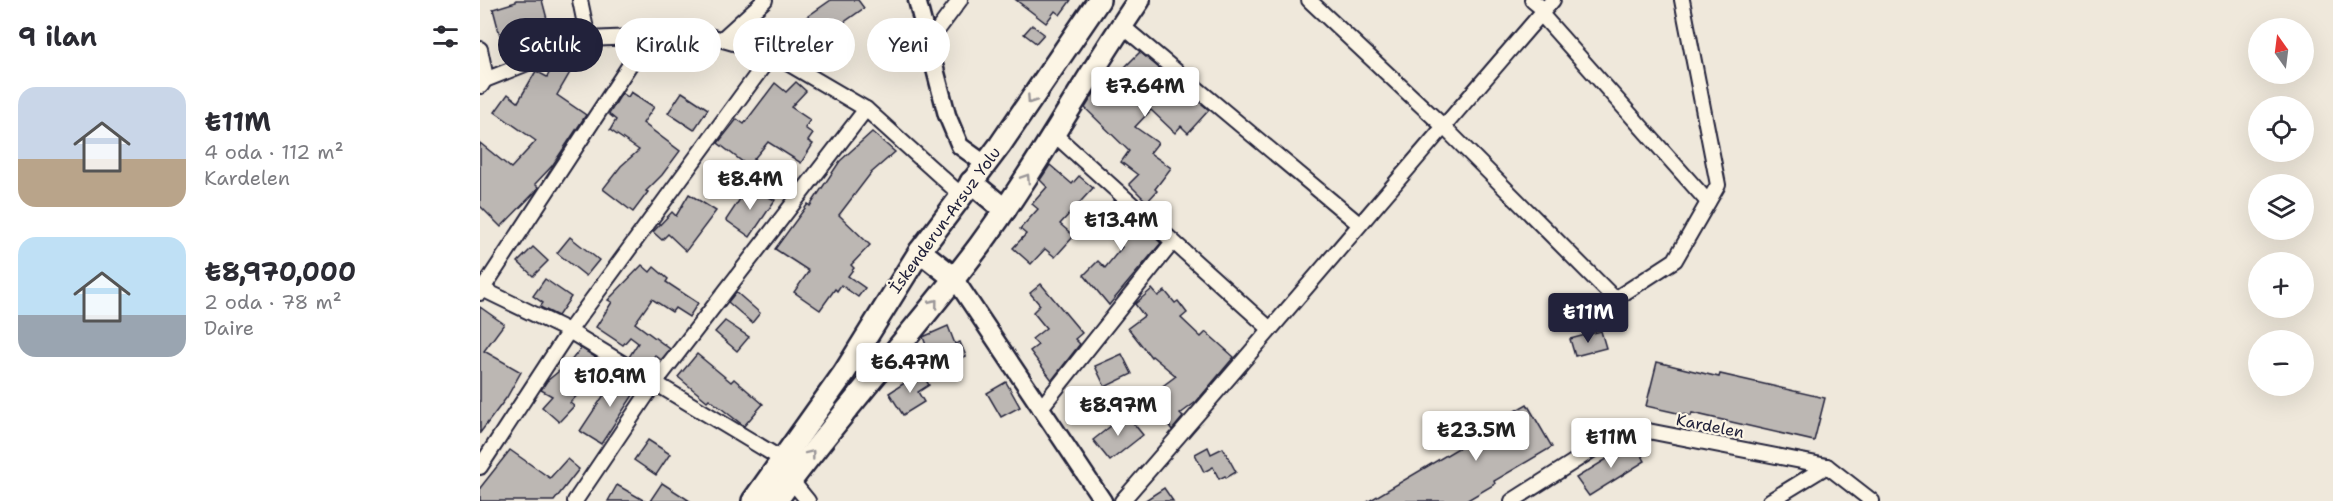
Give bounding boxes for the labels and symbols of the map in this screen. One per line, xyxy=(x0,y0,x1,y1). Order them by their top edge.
north arrow xyxy=(2248,18,2314,84)
pin: ₺7.64M xyxy=(1096,67,1194,118)
one-way arrow xyxy=(1027,94,1038,105)
street label: İskenderun-Arsuz Yolu xyxy=(885,143,1005,297)
pin: ₺8.4M xyxy=(708,160,792,211)
one-way arrow xyxy=(1019,174,1031,184)
pin: ₺13.4M xyxy=(1072,201,1170,252)
pin: ₺11M xyxy=(1552,293,1624,344)
one-way arrow xyxy=(927,299,938,310)
pin: ₺6.47M xyxy=(861,343,959,394)
pin: ₺10.9M xyxy=(561,357,659,408)
pin: ₺8.97M xyxy=(1069,386,1167,437)
street label: Kardelen xyxy=(1674,409,1746,443)
pin: ₺23.5M xyxy=(1427,411,1525,462)
pin: ₺11M xyxy=(1575,418,1647,469)
one-way arrow xyxy=(804,450,815,461)

